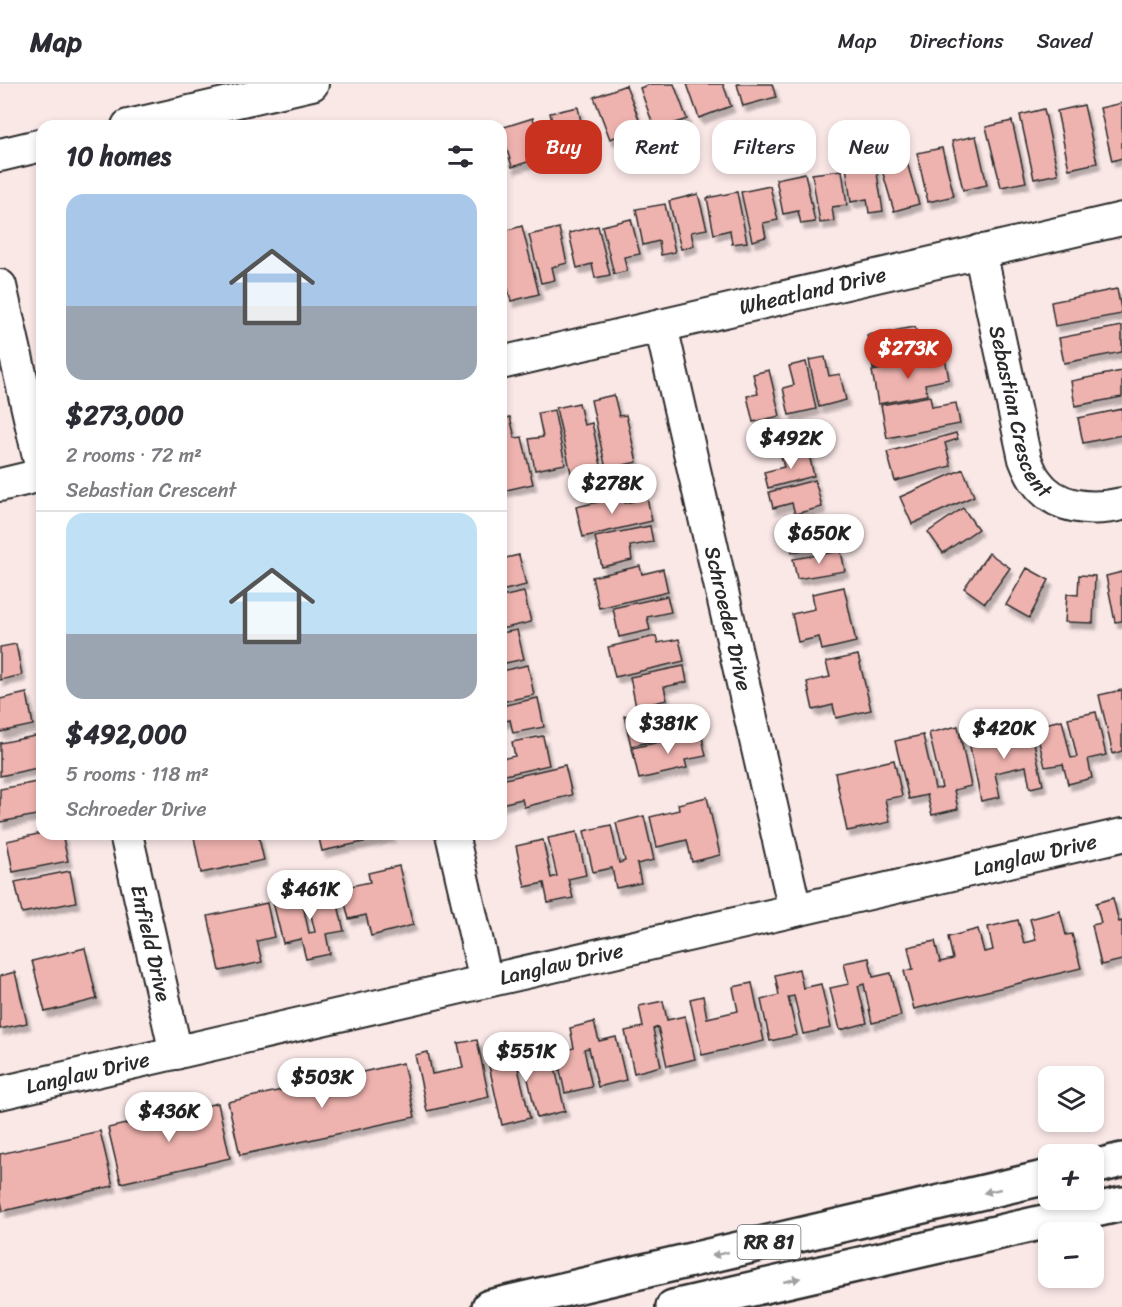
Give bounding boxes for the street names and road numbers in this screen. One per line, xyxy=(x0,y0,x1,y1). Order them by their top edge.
street label: Wheatland Drive xyxy=(736,255,890,326)
street label: Sebastian Crescent xyxy=(978,322,1062,509)
street label: Schroeder Drive xyxy=(693,542,763,695)
street label: Langlaw Drive xyxy=(969,822,1101,888)
street label: Enfield Drive xyxy=(119,881,183,1005)
street label: Langlaw Drive xyxy=(496,931,627,997)
street label: Langlaw Drive xyxy=(22,1040,154,1105)
road number: RR 81 xyxy=(738,1225,800,1259)

